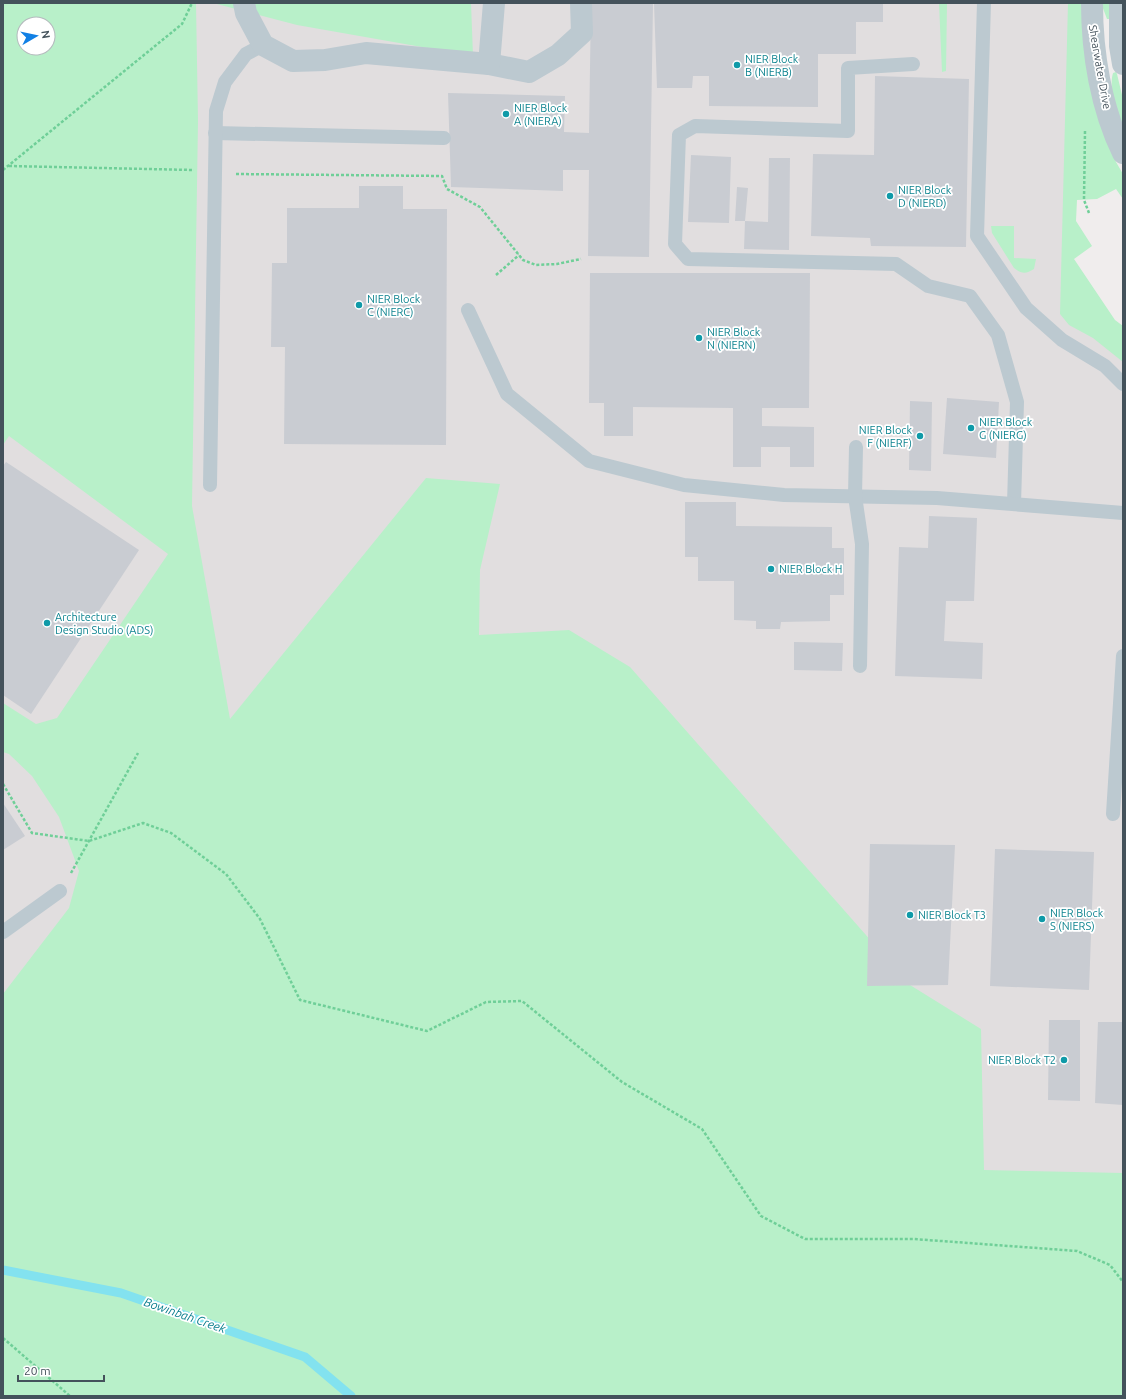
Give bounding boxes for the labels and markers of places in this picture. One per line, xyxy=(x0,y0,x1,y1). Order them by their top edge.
place label: NIER Block B (NIERB) xyxy=(745,53,799,79)
marker: NIER Block B (NIERB) xyxy=(732,60,742,70)
place label: NIER Block A (NIERA) xyxy=(514,102,568,128)
marker: NIER Block A (NIERA) xyxy=(501,109,511,119)
place label: NIER Block D (NIERD) xyxy=(898,184,952,210)
marker: NIER Block D (NIERD) xyxy=(885,191,895,201)
place label: NIER Block C (NIERC) xyxy=(367,293,421,319)
marker: NIER Block C (NIERC) xyxy=(354,300,364,310)
place label: NIER Block N (NIERN) xyxy=(707,326,761,352)
marker: NIER Block N (NIERN) xyxy=(694,333,704,343)
place label: NIER Block G (NIERG) xyxy=(979,416,1033,442)
marker: NIER Block G (NIERG) xyxy=(966,423,976,433)
place label: NIER Block F (NIERF) xyxy=(859,424,912,450)
marker: NIER Block F (NIERF) xyxy=(915,431,925,441)
place label: NIER Block H xyxy=(779,563,842,575)
marker: NIER Block H xyxy=(766,564,776,574)
place label: Architecture Design Studio (ADS) xyxy=(55,611,153,637)
marker: Architecture Design Studio (ADS) xyxy=(42,618,52,628)
place label: NIER Block S (NIERS) xyxy=(1050,907,1104,933)
place label: NIER Block T3 xyxy=(918,909,986,921)
marker: NIER Block T3 xyxy=(905,910,915,920)
marker: NIER Block S (NIERS) xyxy=(1037,914,1047,924)
place label: NIER Block T2 xyxy=(988,1054,1056,1066)
marker: NIER Block T2 xyxy=(1059,1055,1069,1065)

